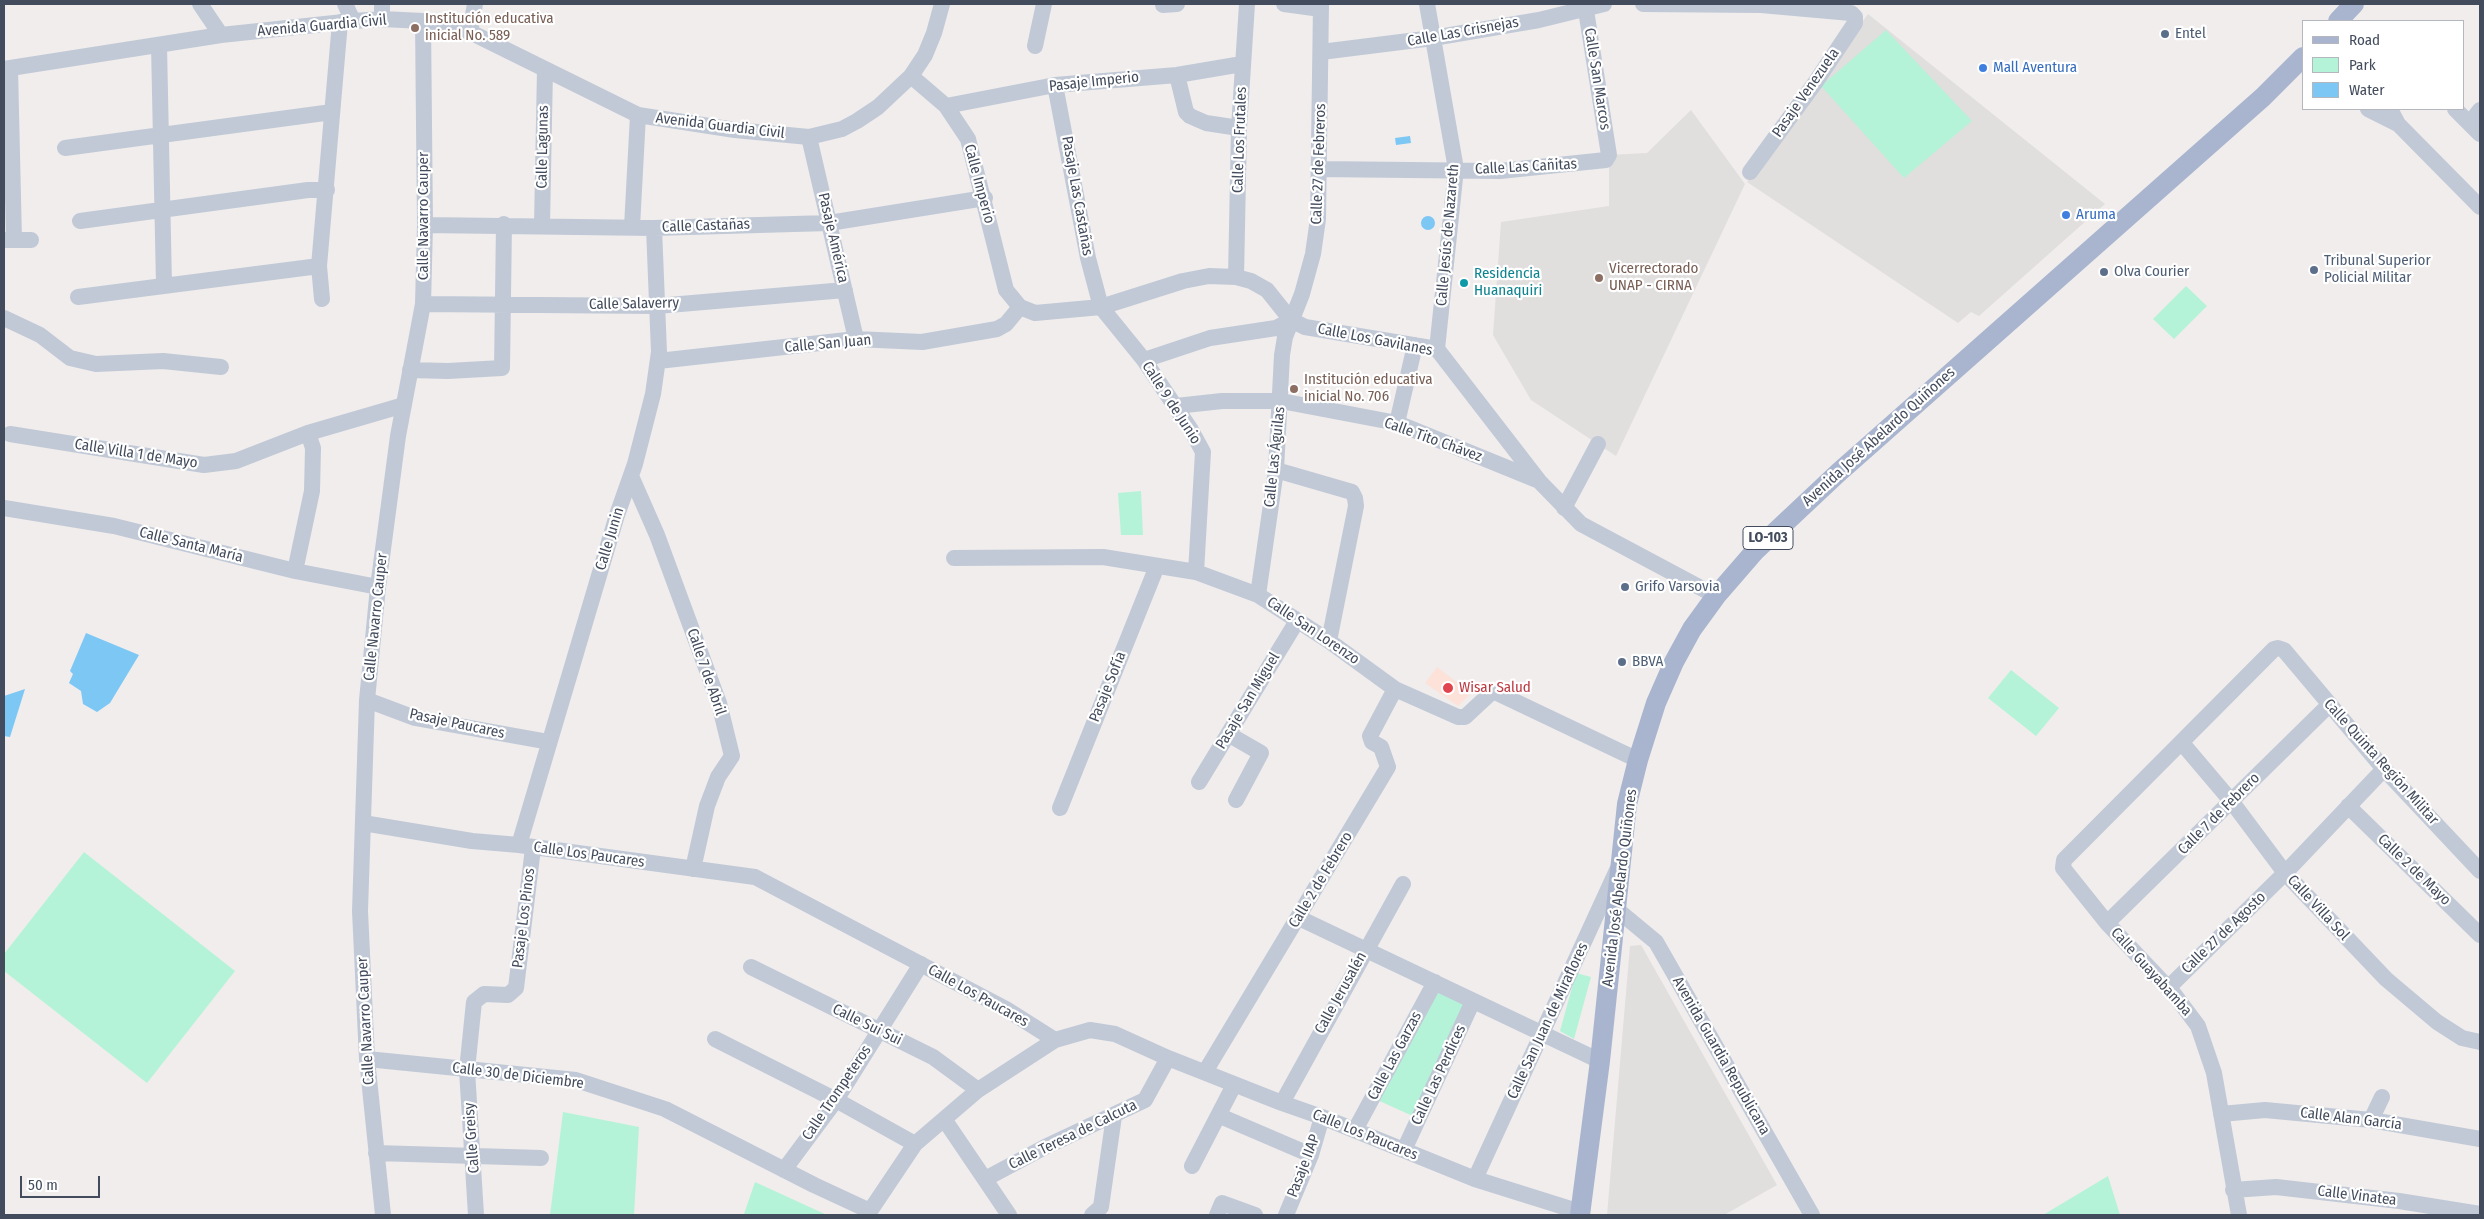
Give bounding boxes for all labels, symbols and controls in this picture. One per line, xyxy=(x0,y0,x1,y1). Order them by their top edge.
place label: Institución educativa inicial No. 589 xyxy=(425,10,554,45)
street label: Avenida Guardia Civil xyxy=(257,11,387,41)
street label: Calle Las Crisnejas xyxy=(1406,13,1520,51)
legend xyxy=(2302,20,2464,110)
marker: Institución educativa inicial No. 589 xyxy=(409,22,421,34)
place label: Entel xyxy=(2175,25,2206,43)
street label: Calle San Marcos xyxy=(1580,27,1614,131)
marker: Entel xyxy=(2159,28,2171,40)
text: Road xyxy=(2349,31,2380,49)
street label: Pasaje Venezuela xyxy=(1769,45,1843,141)
text: Park xyxy=(2349,56,2376,74)
place label: Mall Aventura xyxy=(1993,59,2077,77)
marker: Mall Aventura xyxy=(1977,62,1989,74)
street label: Pasaje Imperio xyxy=(1048,68,1140,96)
text: Water xyxy=(2349,81,2384,99)
street label: Calle Los Frutales xyxy=(1229,87,1251,193)
street label: Calle 27 de Febreros xyxy=(1308,103,1330,225)
street label: Calle Lagunas xyxy=(533,105,553,189)
street label: Avenida Guardia Civil xyxy=(655,109,785,143)
street label: Pasaje Las Castañas xyxy=(1058,135,1096,257)
street label: Calle Imperio xyxy=(960,142,998,226)
street label: Calle Navarro Cauper xyxy=(415,152,433,280)
street label: Calle Las Cañitas xyxy=(1475,155,1577,179)
street label: Calle Jesús de Nazareth xyxy=(1433,163,1463,307)
street label: Pasaje América xyxy=(814,191,852,285)
place label: Aruma xyxy=(2076,206,2116,224)
marker: Aruma xyxy=(2060,209,2072,221)
street label: Calle Castañas xyxy=(662,215,750,237)
place label: Tribunal Superior Policial Militar xyxy=(2324,252,2431,287)
place label: Vicerrectorado UNAP - CIRNA xyxy=(1609,260,1698,295)
place label: Olva Courier xyxy=(2114,263,2189,281)
marker: Tribunal Superior Policial Militar xyxy=(2308,264,2320,276)
place label: Residencia Huanaquiri xyxy=(1474,265,1542,300)
marker: Olva Courier xyxy=(2098,266,2110,278)
marker: Vicerrectorado UNAP - CIRNA xyxy=(1593,272,1605,284)
marker: Residencia Huanaquiri xyxy=(1458,277,1470,289)
street label: Calle Salaverry xyxy=(589,294,679,314)
street label: Calle Los Gavilanes xyxy=(1316,320,1434,360)
street label: Calle San Juan xyxy=(784,331,872,357)
street label: Calle 9 de Junio xyxy=(1138,358,1204,448)
street label: Avenida José Abelardo Quiñones xyxy=(1799,364,1959,510)
place label: Institución educativa inicial No. 706 xyxy=(1304,371,1433,406)
marker: Institución educativa inicial No. 706 xyxy=(1288,383,1300,395)
street label: Calle Las Águilas xyxy=(1261,406,1289,508)
street label: Calle Tito Chávez xyxy=(1382,414,1484,466)
street label: Calle Villa 1 de Mayo xyxy=(73,435,199,473)
street label: Calle Junin xyxy=(592,505,628,573)
street label: Calle Santa María xyxy=(137,523,245,567)
road number: LO-103 xyxy=(1743,526,1793,550)
street label: Calle Navarro Cauper xyxy=(360,552,392,682)
place label: Grifo Varsovia xyxy=(1635,578,1720,596)
marker: Grifo Varsovia xyxy=(1619,581,1631,593)
street label: Calle San Lorenzo xyxy=(1263,593,1363,669)
street label: Calle 7 de Abril xyxy=(683,626,729,718)
street label: Pasaje Sofía xyxy=(1086,649,1130,725)
street label: Pasaje San Miguel xyxy=(1212,650,1284,752)
place label: BBVA xyxy=(1632,653,1663,671)
marker: BBVA xyxy=(1616,656,1628,668)
place label: Wisar Salud xyxy=(1459,679,1531,697)
marker: Wisar Salud xyxy=(1441,681,1455,695)
street label: Calle Quinta Región Militar xyxy=(2320,695,2442,829)
street label: Pasaje Paucares xyxy=(408,705,506,743)
street label: Calle 7 de Febrero xyxy=(2174,769,2264,859)
street label: Avenida José Abelardo Quiñones xyxy=(1599,788,1641,988)
street label: Calle 2 de Febrero xyxy=(1285,829,1357,931)
street label: Calle 2 de Mayo xyxy=(2374,831,2454,909)
street label: Calle Los Paucares xyxy=(532,838,646,872)
street label: Pasaje Los Pinos xyxy=(509,867,539,969)
street label: Calle Villa Sol xyxy=(2283,872,2353,944)
street label: Calle 27 de Agosto xyxy=(2178,888,2270,978)
street label: Calle Guayabamba xyxy=(2107,924,2195,1020)
street label: Calle San Juan de Miraflores xyxy=(1504,940,1592,1102)
street label: Calle Jerusalén xyxy=(1311,949,1371,1037)
street label: Calle Navarro Cauper xyxy=(354,956,378,1086)
street label: Calle Los Paucares xyxy=(925,961,1031,1031)
street label: Avenida Guardia Republicana xyxy=(1668,974,1774,1138)
street label: Calle Sui Sui xyxy=(829,1000,905,1050)
street label: Calle Las Garzas xyxy=(1364,1009,1426,1103)
street label: Calle Las Perdices xyxy=(1408,1022,1470,1128)
street label: Calle Trompeteros xyxy=(799,1042,875,1144)
street label: Calle 30 de Diciembre xyxy=(451,1059,585,1093)
street label: Calle Teresa de Calcuta xyxy=(1006,1096,1140,1174)
street label: Calle Greisy xyxy=(461,1102,483,1174)
street label: Calle Alan García xyxy=(2299,1104,2403,1134)
street label: Calle Los Paucares xyxy=(1310,1106,1420,1164)
street label: Pasaje IIAP xyxy=(1284,1132,1324,1200)
scale bar xyxy=(22,1166,102,1198)
text: 50 m xyxy=(28,1176,58,1194)
street label: Calle Vinatea xyxy=(2316,1182,2398,1210)

